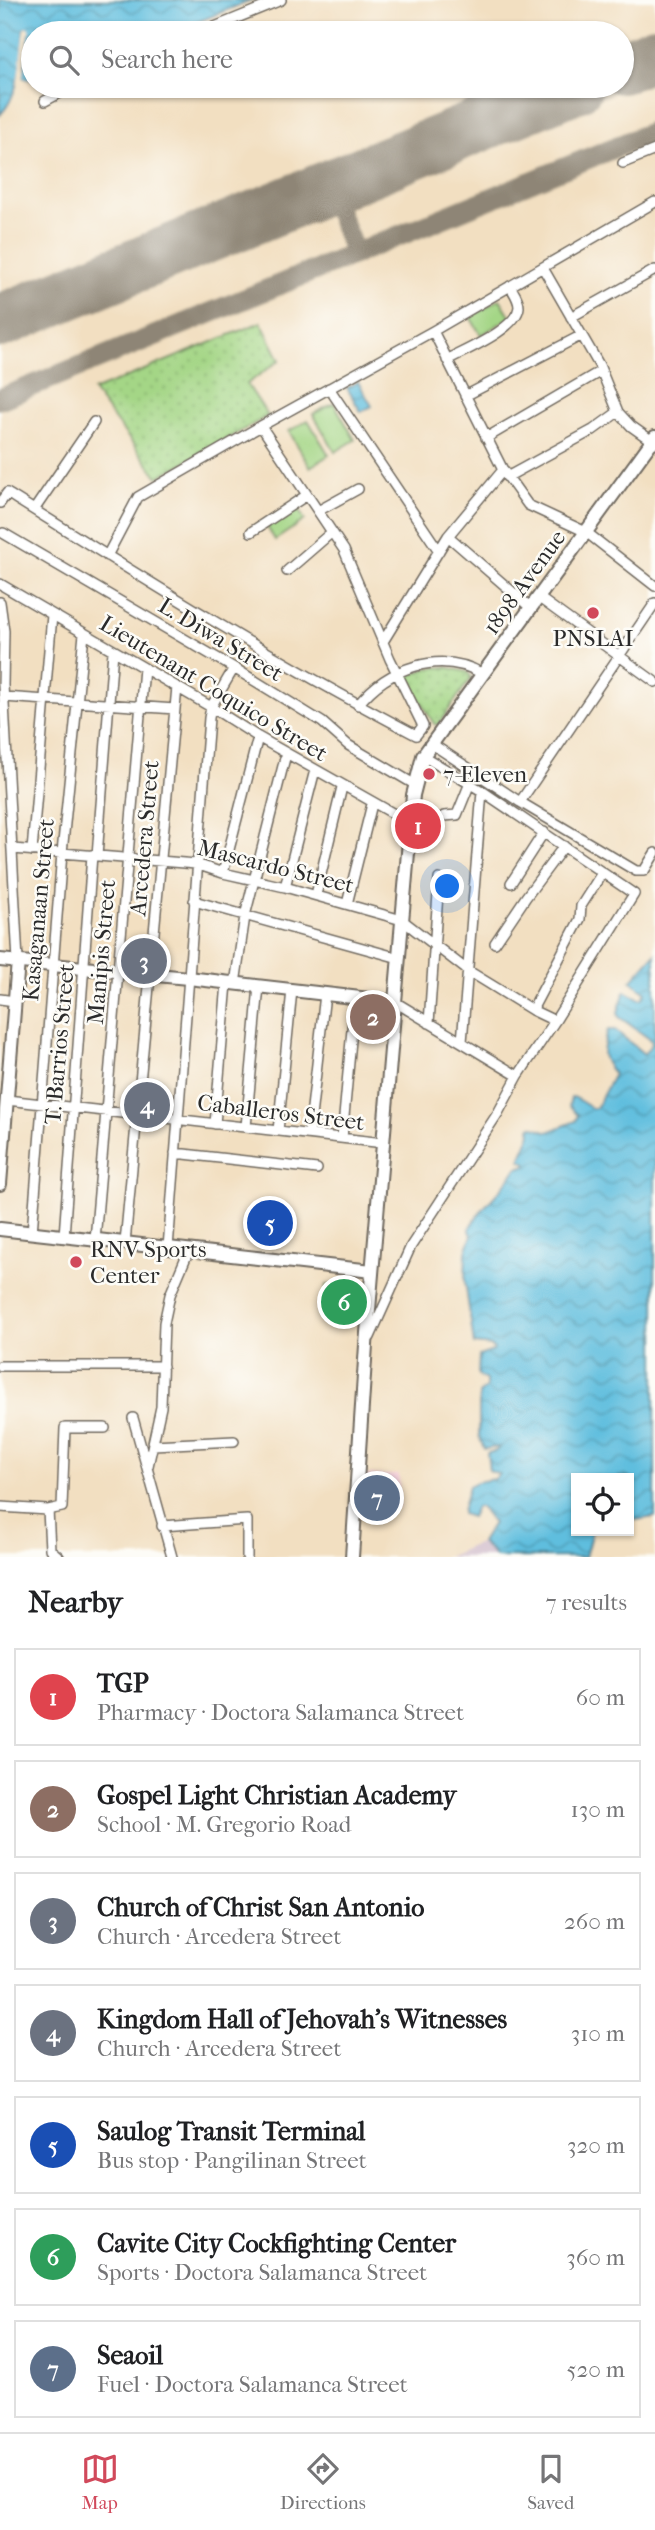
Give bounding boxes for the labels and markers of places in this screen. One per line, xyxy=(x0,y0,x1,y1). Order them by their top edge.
marker: PNSLAI xyxy=(585,605,601,621)
place label: PNSLAI xyxy=(552,625,634,652)
place label: 7-Eleven xyxy=(443,761,528,788)
marker: 7-Eleven xyxy=(421,766,437,782)
pin: 1 xyxy=(395,800,441,852)
pin: 3 xyxy=(121,935,167,987)
pin: 2 xyxy=(350,991,396,1043)
pin: 4 xyxy=(124,1079,170,1131)
pin: 5 xyxy=(247,1197,293,1249)
place label: RNV Sports Center xyxy=(90,1236,207,1289)
marker: RNV Sports Center xyxy=(68,1254,84,1270)
pin: 6 xyxy=(321,1276,367,1328)
pin: 7 xyxy=(354,1472,400,1524)

